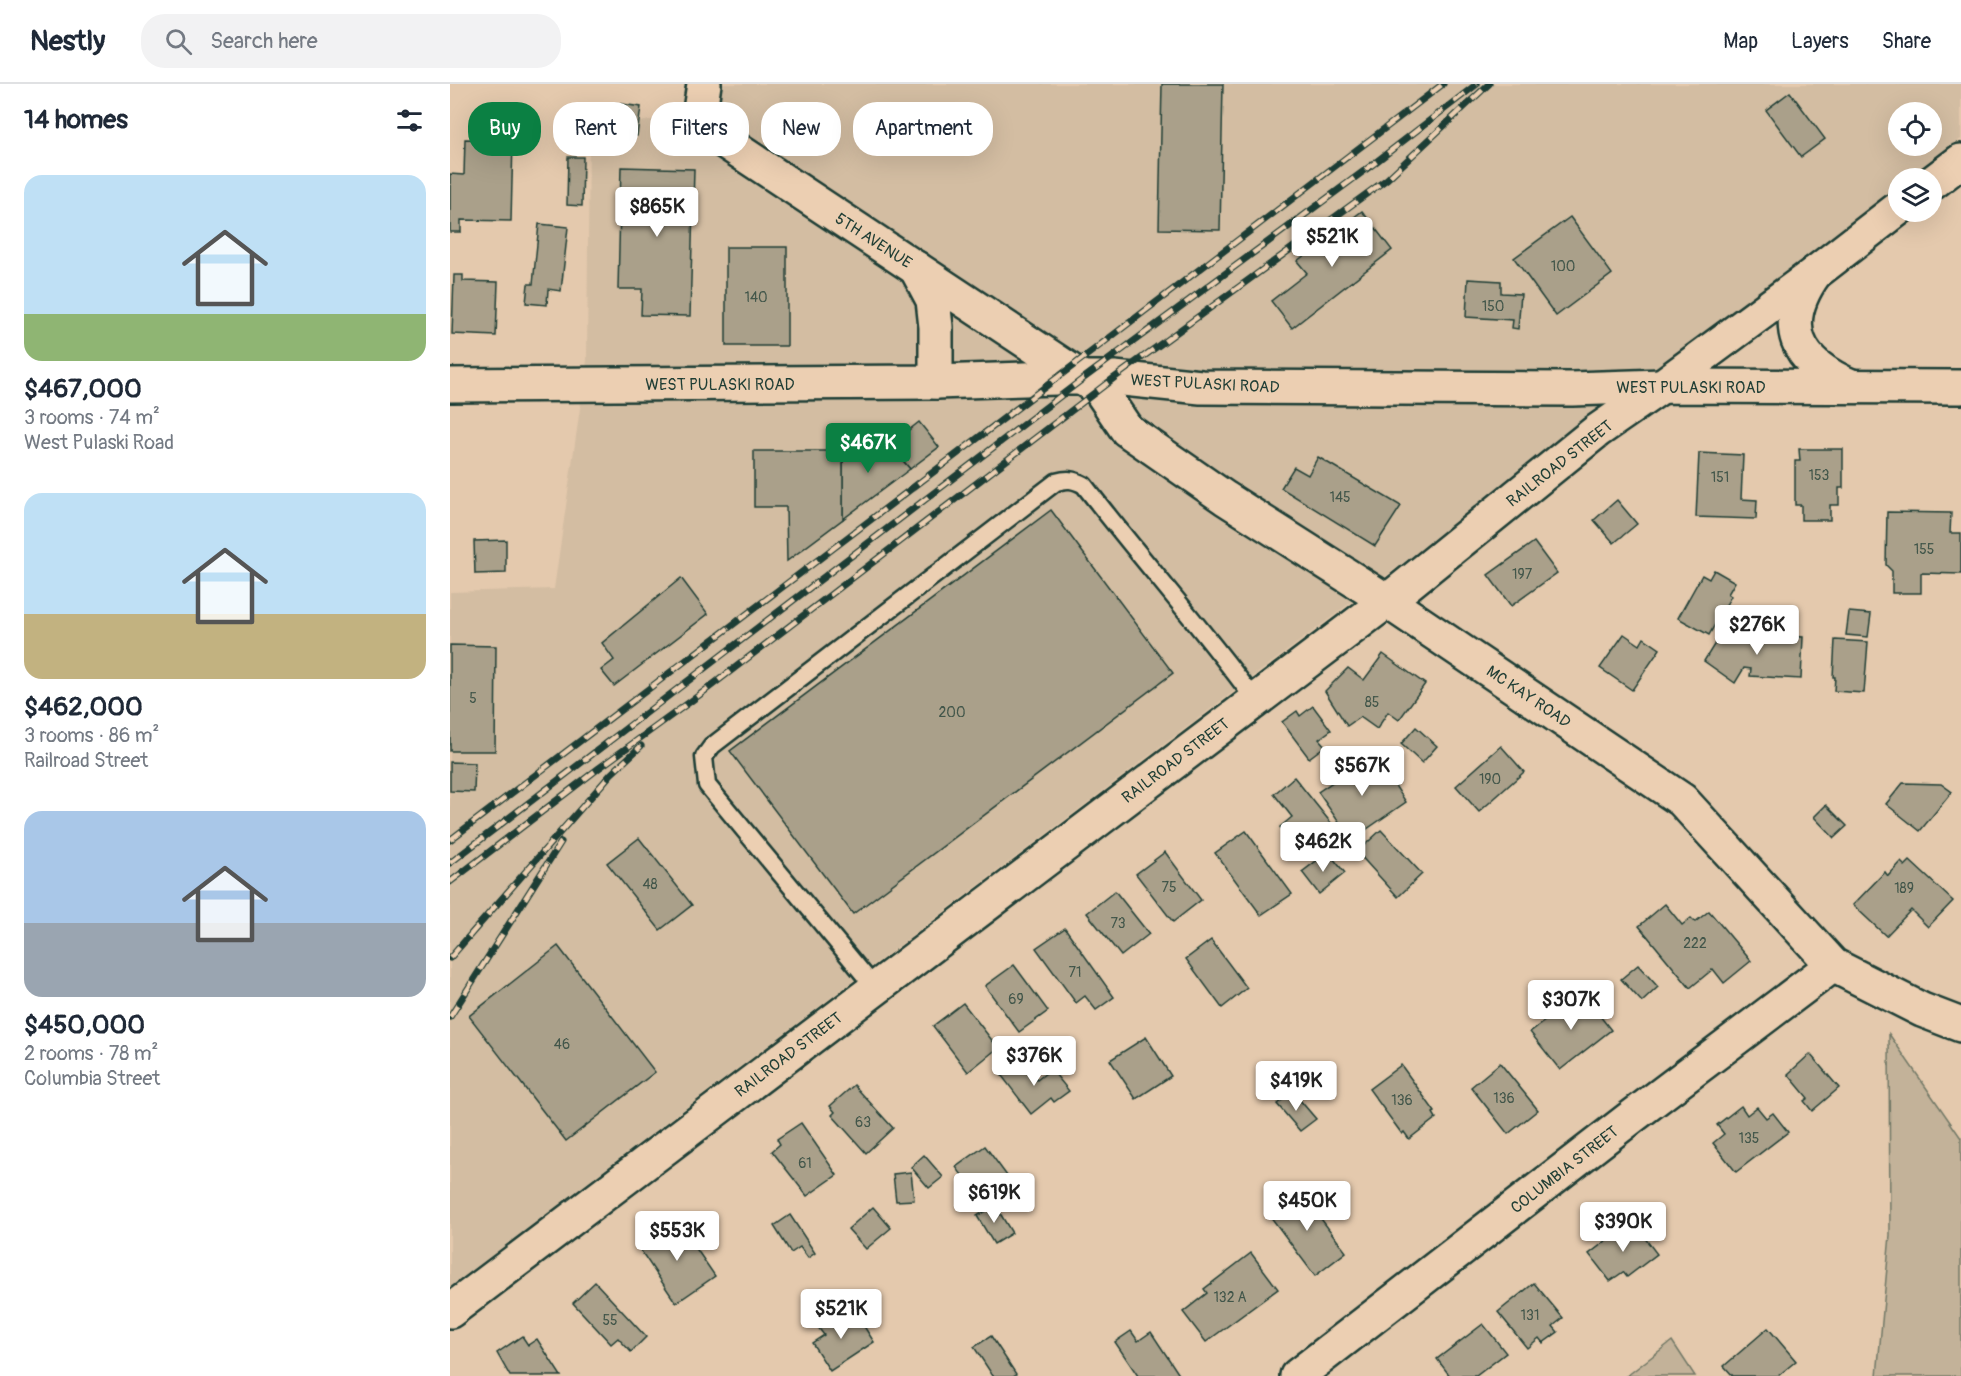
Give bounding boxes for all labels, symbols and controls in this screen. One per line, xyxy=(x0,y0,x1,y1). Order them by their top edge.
search box xyxy=(141,14,561,68)
text: Nestly xyxy=(30,24,105,59)
icon: search xyxy=(162,25,195,58)
text: Search here xyxy=(210,27,318,55)
text: Map xyxy=(1723,28,1758,55)
text: Layers xyxy=(1791,28,1849,55)
text: Share xyxy=(1882,28,1931,55)
chip: Buy xyxy=(468,102,541,156)
chip: Rent xyxy=(553,102,638,156)
chip: Filters xyxy=(650,102,749,156)
chip: New xyxy=(761,102,841,156)
chip: Apartment xyxy=(853,102,993,156)
map controls xyxy=(1888,102,1942,222)
button: locate xyxy=(1888,102,1942,156)
text: 14 homes xyxy=(24,104,128,136)
icon: filters xyxy=(393,104,426,137)
button: layers xyxy=(1888,168,1942,222)
pin: $865K xyxy=(615,187,699,238)
text: $865K xyxy=(629,194,685,219)
street label: 5TH AVENUE xyxy=(831,209,916,273)
icon: home xyxy=(171,214,279,322)
pin: $521K xyxy=(1290,217,1374,268)
text: $521K xyxy=(1306,224,1358,249)
house number: 100 xyxy=(1551,258,1575,275)
house number: 140 xyxy=(744,289,768,306)
house number: 150 xyxy=(1482,298,1504,315)
street label: WEST PULASKI ROAD xyxy=(1130,370,1280,398)
text: $467,000 xyxy=(24,373,142,405)
street label: WEST PULASKI ROAD xyxy=(645,375,795,395)
street label: WEST PULASKI ROAD xyxy=(1616,378,1766,398)
text: 3 rooms · 74 m² xyxy=(24,405,160,430)
street label: RAILROAD STREET xyxy=(1502,416,1617,512)
pin: $467K xyxy=(826,423,910,474)
text: West Pulaski Road xyxy=(24,430,174,455)
text: $467K xyxy=(840,430,896,455)
house number: 153 xyxy=(1809,467,1830,484)
house number: 151 xyxy=(1711,469,1729,486)
house number: 145 xyxy=(1329,489,1351,506)
icon: home xyxy=(171,532,279,640)
house number: 155 xyxy=(1914,541,1934,558)
house number: 197 xyxy=(1512,566,1533,583)
pin: $276K xyxy=(1715,605,1799,656)
text: $276K xyxy=(1729,612,1785,637)
street label: MC KAY ROAD xyxy=(1482,661,1574,732)
house number: 5 xyxy=(469,690,477,707)
text: $462,000 xyxy=(24,691,143,723)
house number: 85 xyxy=(1365,694,1379,711)
house number: 200 xyxy=(939,704,965,721)
street label: RAILROAD STREET xyxy=(1118,714,1233,808)
text: 3 rooms · 86 m² xyxy=(24,723,159,748)
pin: $567K xyxy=(1320,746,1404,797)
text: Railroad Street xyxy=(24,748,148,773)
text: $567K xyxy=(1334,753,1390,778)
house number: 190 xyxy=(1479,771,1501,788)
pin: $462K xyxy=(1281,822,1365,873)
text: $462K xyxy=(1294,829,1352,854)
icon: home xyxy=(171,850,279,958)
house number: 48 xyxy=(642,876,658,893)
house number: 75 xyxy=(1162,879,1177,896)
house number: 189 xyxy=(1894,880,1914,897)
house number: 73 xyxy=(1110,915,1126,932)
house number: 222 xyxy=(1683,935,1707,952)
house number: 71 xyxy=(1069,964,1081,981)
pin: $307K xyxy=(1529,980,1613,1031)
text: $307K xyxy=(1542,987,1600,1012)
house number: 69 xyxy=(1008,991,1024,1008)
street label: RAILROAD STREET xyxy=(731,1008,846,1102)
text: $450,000 xyxy=(24,1009,145,1041)
house number: 46 xyxy=(554,1036,570,1053)
pin: $376K xyxy=(992,1036,1076,1087)
text: 2 rooms · 78 m² xyxy=(24,1041,158,1066)
text: $376K xyxy=(1006,1043,1062,1068)
pin: $419K xyxy=(1254,1061,1338,1112)
text: Columbia Street xyxy=(24,1066,160,1091)
text: $419K xyxy=(1270,1068,1322,1093)
house number: 136 xyxy=(1493,1090,1515,1107)
house number: 136 xyxy=(1391,1092,1413,1109)
house number: 63 xyxy=(855,1114,871,1131)
street label: COLUMBIA STREET xyxy=(1507,1122,1622,1218)
house number: 135 xyxy=(1739,1130,1759,1147)
house number: 61 xyxy=(798,1155,812,1172)
pin: $619K xyxy=(952,1173,1036,1224)
text: $619K xyxy=(968,1180,1020,1205)
pin: $450K xyxy=(1265,1181,1349,1232)
text: $450K xyxy=(1278,1188,1337,1213)
pin: $390K xyxy=(1581,1202,1665,1253)
text: $390K xyxy=(1594,1209,1652,1234)
pin: $553K xyxy=(635,1211,719,1262)
text: $553K xyxy=(649,1218,705,1243)
pin: $521K xyxy=(799,1289,883,1340)
house number: 132 A xyxy=(1213,1289,1247,1306)
text: $521K xyxy=(815,1296,867,1321)
house number: 131 xyxy=(1521,1307,1539,1324)
house number: 55 xyxy=(602,1312,618,1329)

